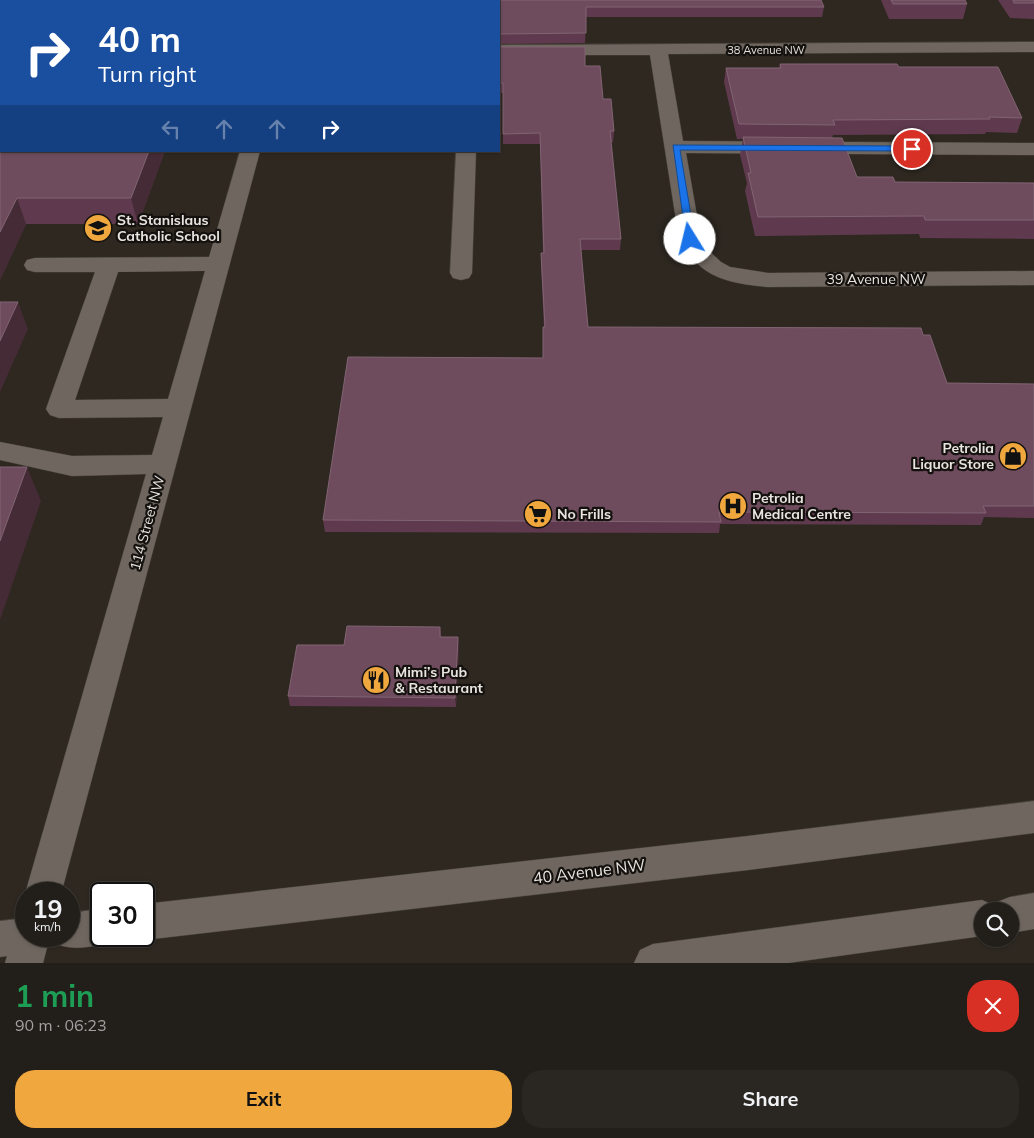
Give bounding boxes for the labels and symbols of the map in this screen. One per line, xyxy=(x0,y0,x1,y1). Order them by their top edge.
street label: 38 Avenue NW xyxy=(727,43,805,57)
pin xyxy=(891,128,933,170)
place label: St. Stanislaus Catholic School xyxy=(117,211,220,245)
position arrow xyxy=(663,212,715,264)
school or university icon: St. Stanislaus Catholic School xyxy=(83,213,113,243)
street label: 39 Avenue NW xyxy=(827,270,926,288)
place label: Petrolia Liquor Store xyxy=(912,439,994,473)
shop icon: Petrolia Liquor Store xyxy=(998,441,1028,471)
street label: 114 Street NW xyxy=(126,473,168,572)
place label: Petrolia Medical Centre xyxy=(752,489,851,523)
hospital icon: Petrolia Medical Centre xyxy=(718,491,748,521)
supermarket icon: No Frills xyxy=(523,499,553,529)
place label: No Frills xyxy=(557,505,611,523)
place label: Mimi’s Pub & Restaurant xyxy=(395,663,484,697)
restaurant icon: Mimi’s Pub & Restaurant xyxy=(361,665,391,695)
street label: 40 Avenue NW xyxy=(532,854,647,888)
speed limit sign: 30 xyxy=(90,882,155,947)

